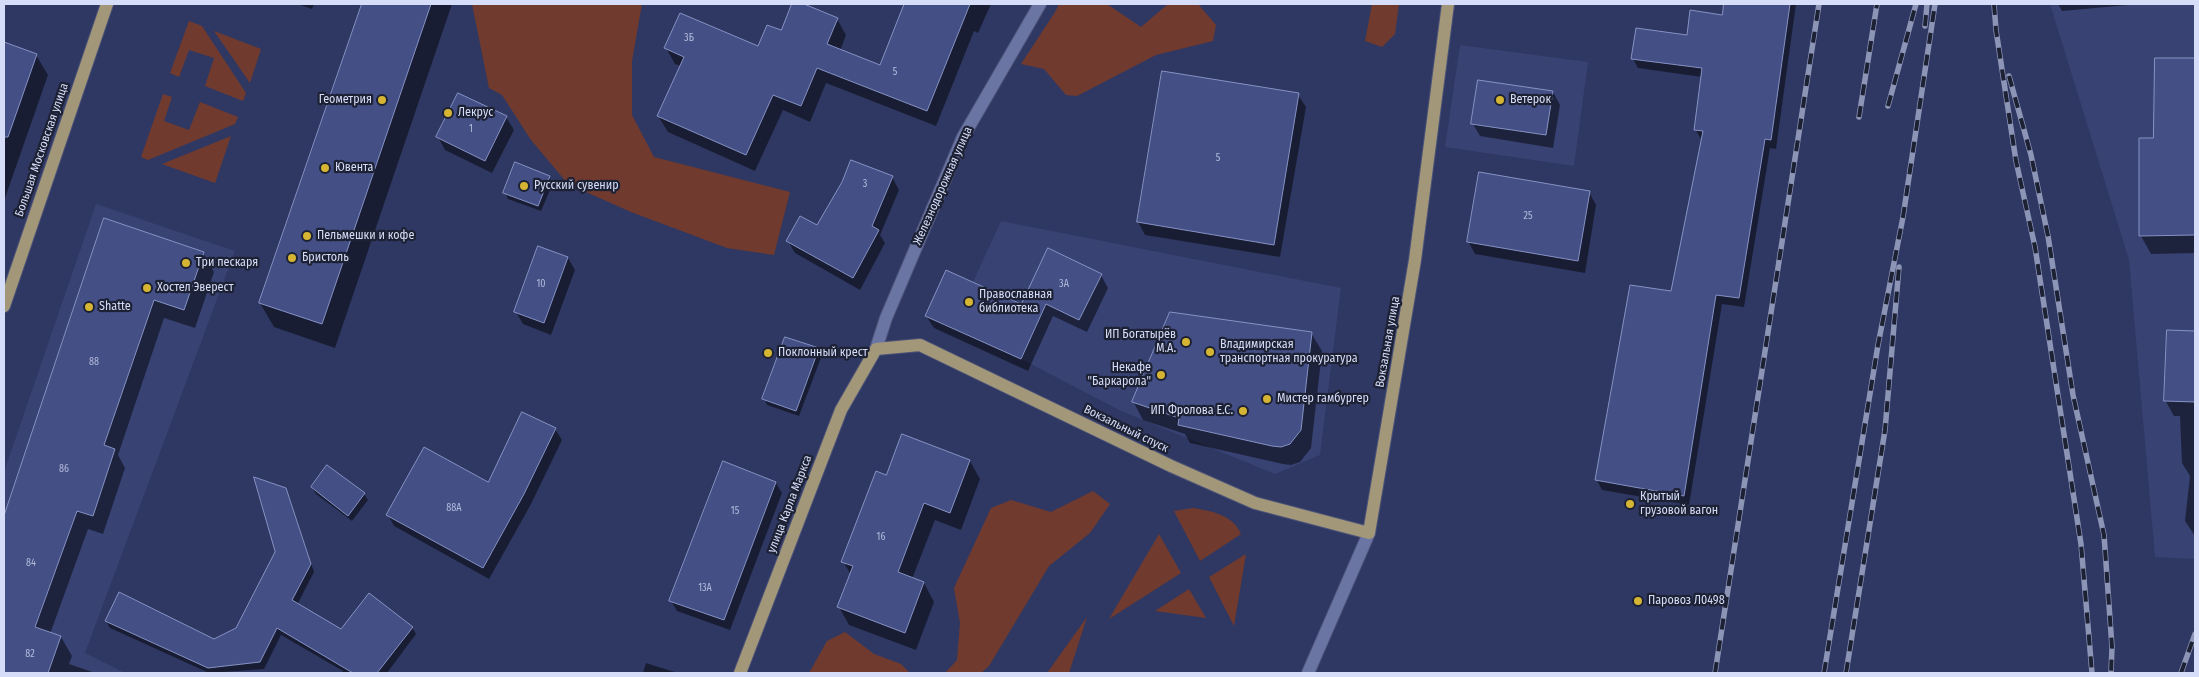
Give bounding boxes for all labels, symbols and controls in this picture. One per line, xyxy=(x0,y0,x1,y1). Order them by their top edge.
house number: 3Б xyxy=(684,32,694,44)
house number: 5 xyxy=(893,66,897,78)
street label: Большая Московская улица xyxy=(12,81,72,219)
place label: Геометрия xyxy=(319,93,372,107)
place label: Ветерок xyxy=(1510,93,1551,107)
marker: Геометрия xyxy=(376,94,388,106)
marker: Ветерок xyxy=(1494,94,1506,106)
place label: Лекрус xyxy=(458,106,493,120)
marker: Лекрус xyxy=(442,107,454,119)
house number: 1 xyxy=(469,123,473,135)
street label: Железнодорожная улица xyxy=(910,125,976,247)
house number: 5 xyxy=(1216,152,1220,164)
place label: Ювента xyxy=(335,161,373,175)
marker: Ювента xyxy=(319,162,331,174)
house number: 3 xyxy=(863,178,867,190)
place label: Русский сувенир xyxy=(534,179,619,193)
marker: Русский сувенир xyxy=(518,180,530,192)
house number: 25 xyxy=(1524,210,1532,222)
place label: Пельмешки и кофе xyxy=(317,229,414,243)
marker: Пельмешки и кофе xyxy=(301,230,313,242)
place label: Бристоль xyxy=(302,251,349,265)
marker: Бристоль xyxy=(286,252,298,264)
place label: Три пескаря xyxy=(196,256,258,270)
marker: Три пескаря xyxy=(180,257,192,269)
house number: 10 xyxy=(536,278,546,290)
house number: 3А xyxy=(1059,278,1069,290)
place label: Хостел Эверест xyxy=(157,281,234,295)
marker: Хостел Эверест xyxy=(141,282,153,294)
place label: Православная библиотека xyxy=(979,288,1052,316)
street label: Вокзальная улица xyxy=(1373,295,1403,389)
marker: Православная библиотека xyxy=(963,296,975,308)
place label: Shatte xyxy=(99,300,131,314)
marker: Shatte xyxy=(83,301,95,313)
place label: ИП Богатырёв М.А. xyxy=(1105,328,1176,356)
marker: ИП Богатырёв М.А. xyxy=(1180,336,1192,348)
place label: Владимирская транспортная прокуратура xyxy=(1220,338,1358,366)
place label: Поклонный крест xyxy=(778,346,868,360)
marker: Владимирская транспортная прокуратура xyxy=(1204,346,1216,358)
marker: Поклонный крест xyxy=(762,347,774,359)
house number: 88 xyxy=(89,356,99,368)
place label: Некафе "Баркарола" xyxy=(1088,361,1151,389)
marker: Некафе "Баркарола" xyxy=(1155,369,1167,381)
place label: Мистер гамбургер xyxy=(1277,392,1369,406)
marker: Мистер гамбургер xyxy=(1261,393,1273,405)
street label: Вокзальный спуск xyxy=(1081,402,1171,456)
place label: ИП Фролова Е.С. xyxy=(1151,404,1233,418)
marker: ИП Фролова Е.С. xyxy=(1237,405,1249,417)
street label: улица Карла Маркса xyxy=(765,453,815,555)
house number: 86 xyxy=(59,463,69,475)
place label: Крытый грузовой вагон xyxy=(1640,490,1718,518)
marker: Крытый грузовой вагон xyxy=(1624,498,1636,510)
house number: 88А xyxy=(446,502,462,514)
house number: 15 xyxy=(731,505,739,517)
house number: 16 xyxy=(877,531,885,543)
house number: 84 xyxy=(26,557,36,569)
house number: 13А xyxy=(698,582,712,594)
place label: Паровоз Л0498 xyxy=(1648,594,1725,608)
marker: Паровоз Л0498 xyxy=(1632,595,1644,607)
house number: 82 xyxy=(25,648,35,660)

